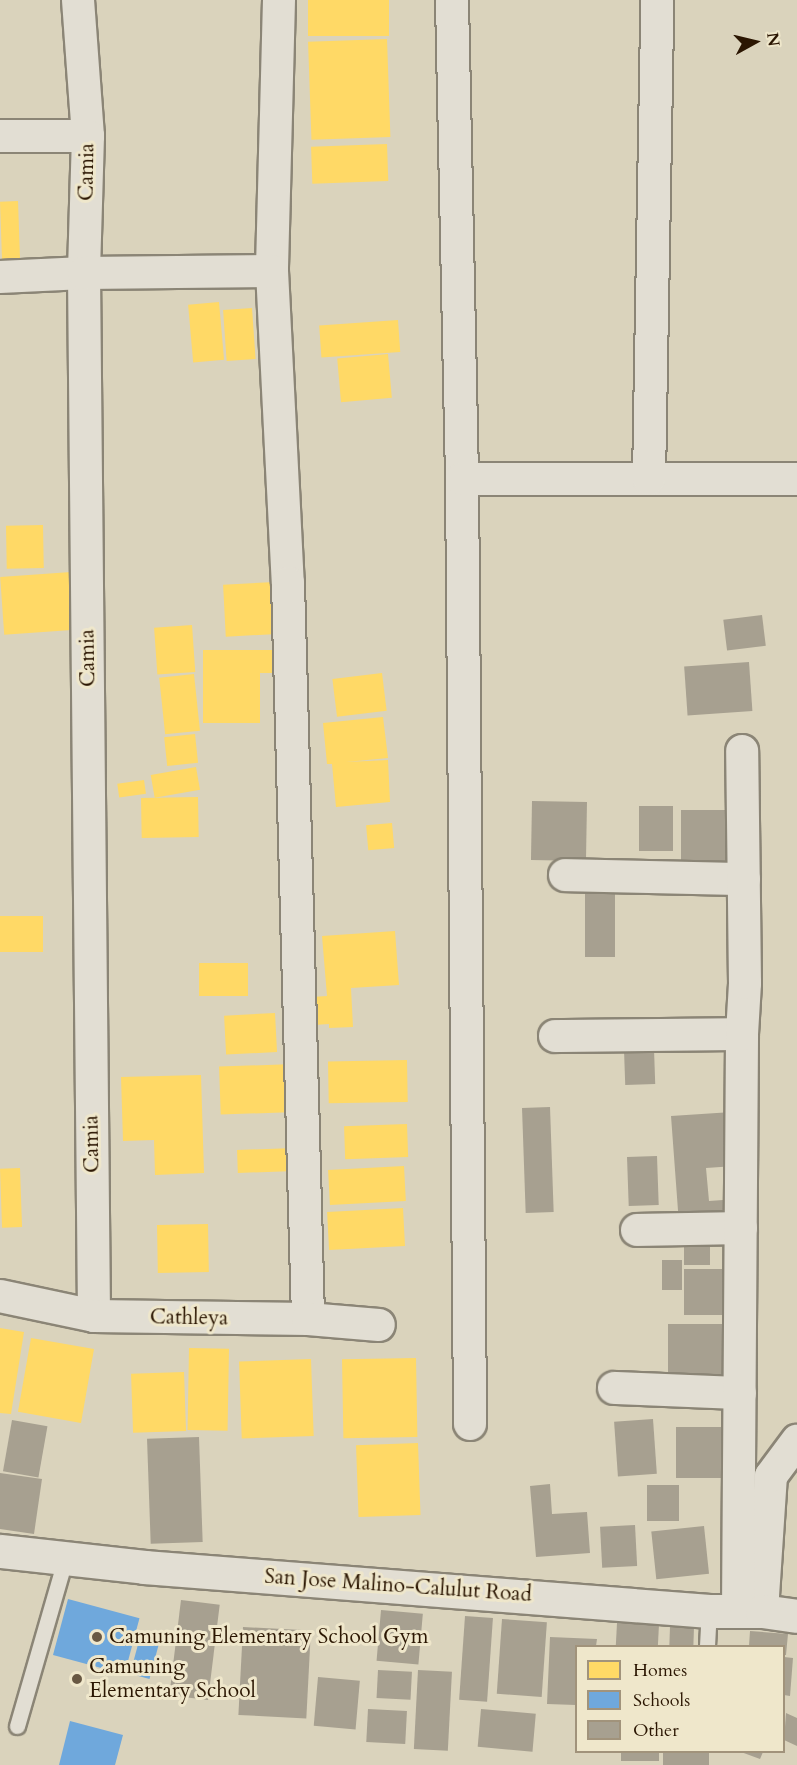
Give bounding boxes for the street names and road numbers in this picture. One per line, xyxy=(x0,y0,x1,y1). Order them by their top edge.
street label: Camia xyxy=(74,143,100,201)
street label: Camia xyxy=(75,629,101,687)
street label: Camia xyxy=(79,1115,105,1173)
street label: Cathleya xyxy=(150,1305,228,1331)
street label: San Jose Malino-Calulut Road xyxy=(264,1564,532,1608)

